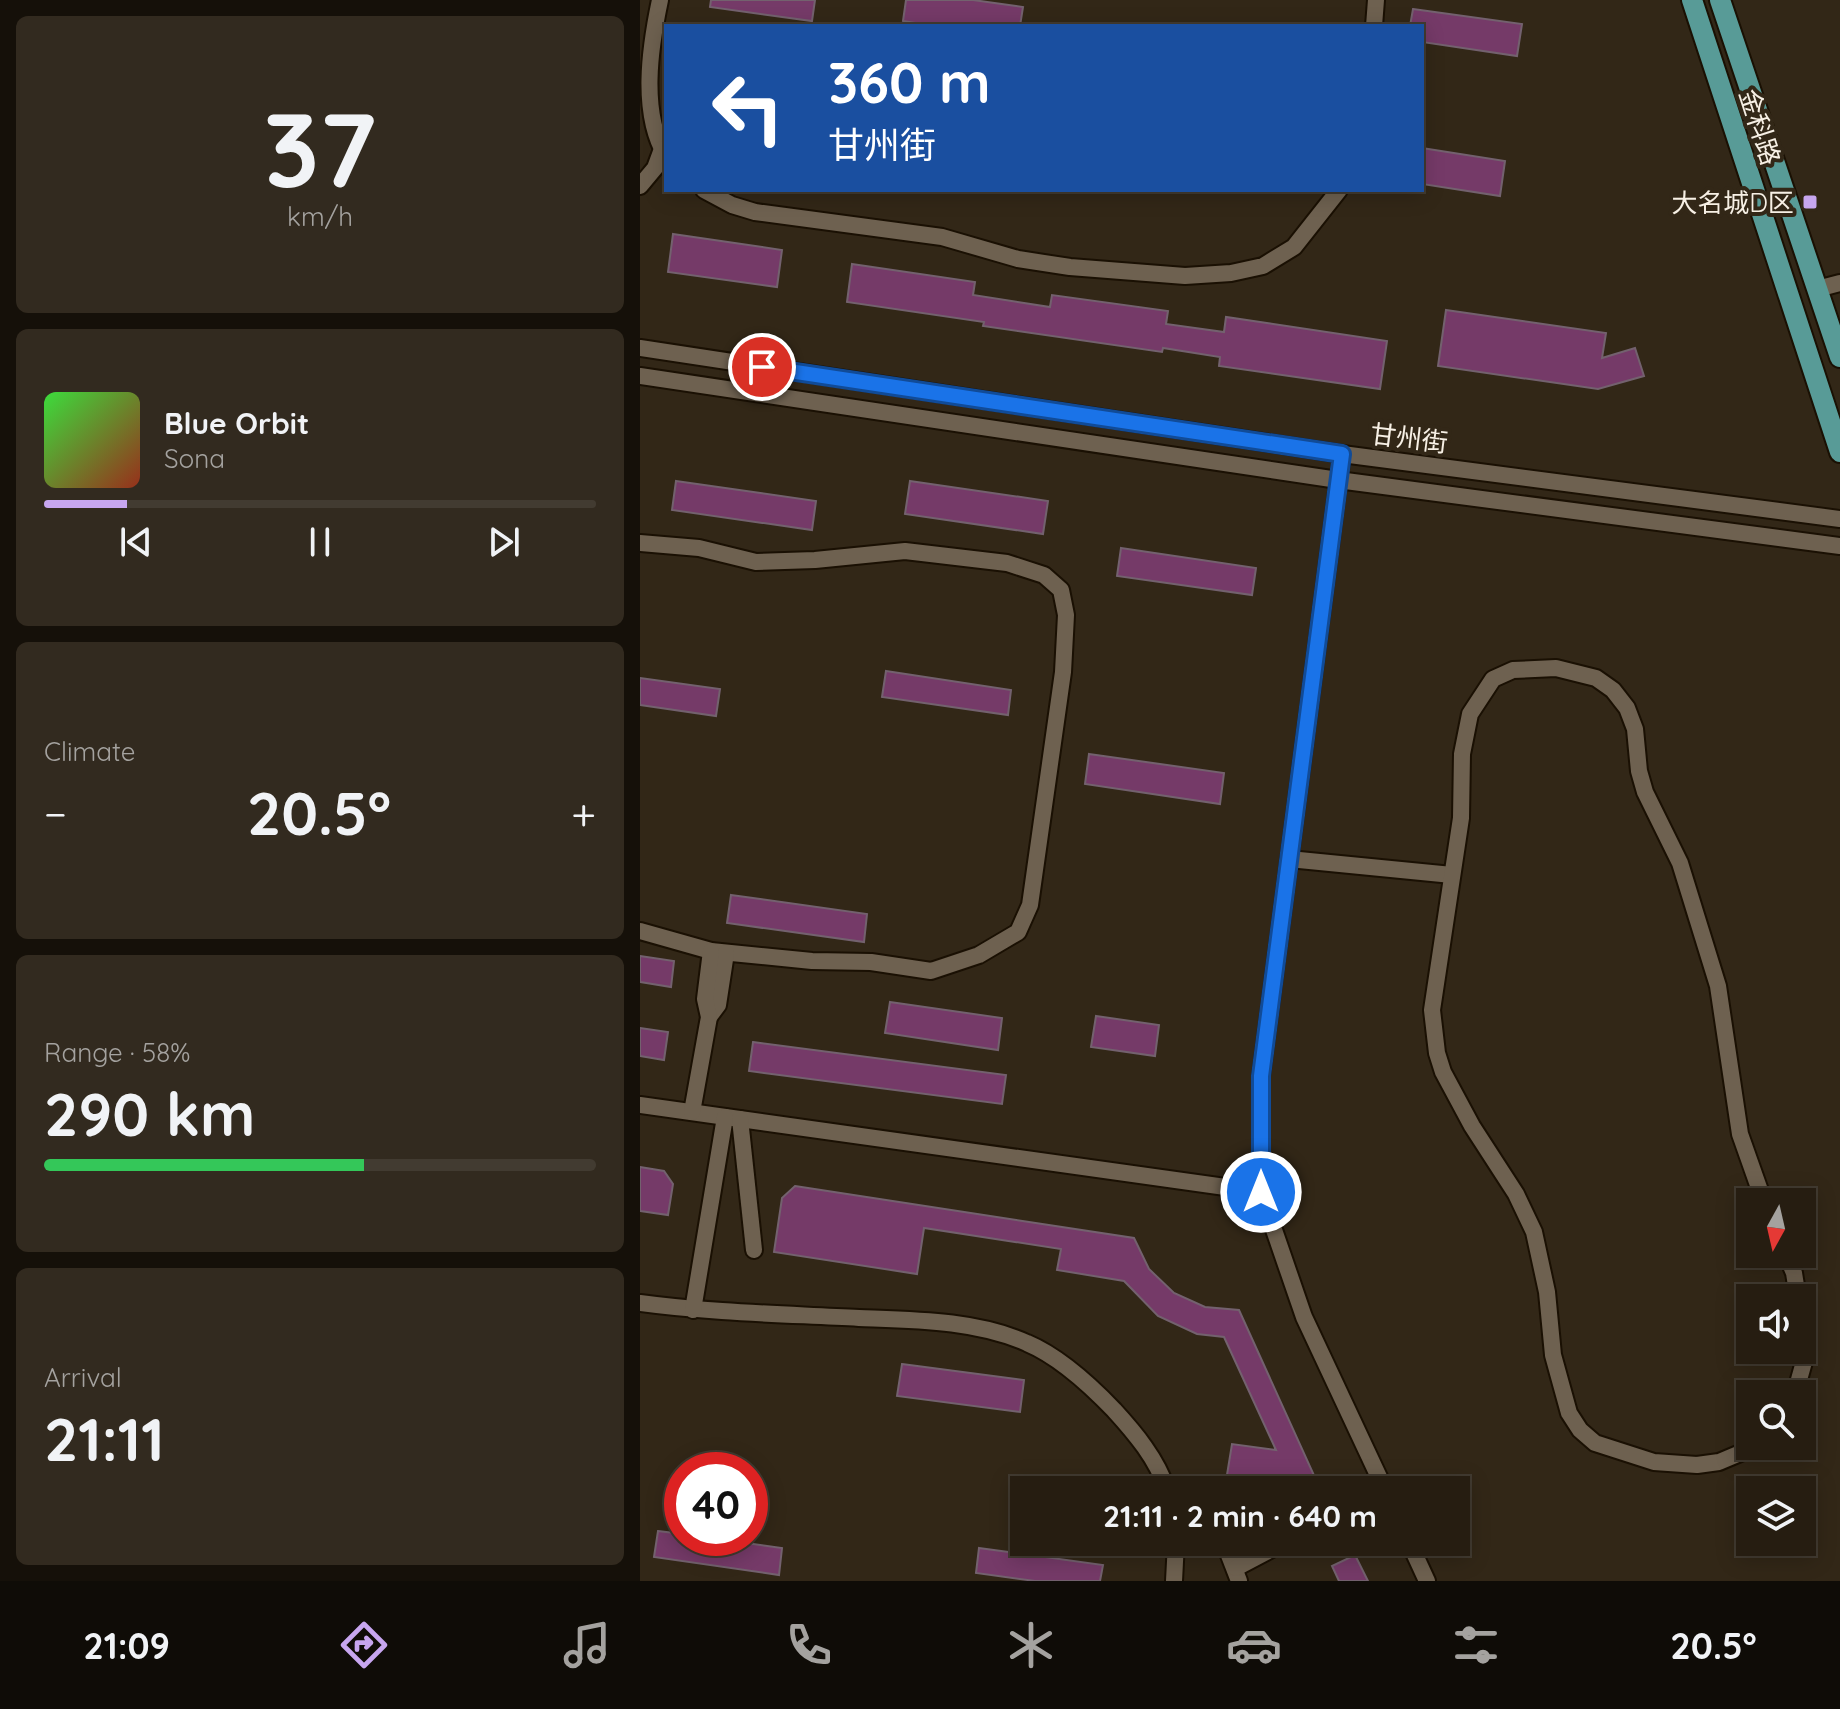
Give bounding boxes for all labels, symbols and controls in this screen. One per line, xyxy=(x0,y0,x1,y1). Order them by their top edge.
text: 360 m xyxy=(828,47,991,117)
icon: left xyxy=(696,56,800,160)
text: 37 xyxy=(264,83,376,213)
street label: 金科路 xyxy=(1732,85,1788,169)
text: 甘州街 xyxy=(828,122,936,167)
place label: 大名城D区 xyxy=(1671,186,1794,219)
marker: 大名城D区 xyxy=(1801,193,1819,211)
text: km/h xyxy=(287,200,353,233)
pin xyxy=(728,333,796,401)
icon: arrive xyxy=(740,345,784,389)
text: Blue Orbit xyxy=(164,404,309,442)
street label: 甘州街 xyxy=(1368,417,1450,459)
text: Sona xyxy=(164,442,225,475)
icon: previous xyxy=(114,520,158,564)
icon: pause xyxy=(298,520,342,564)
icon: next xyxy=(482,520,526,564)
text: Climate xyxy=(44,735,135,768)
text: 20.5° xyxy=(247,775,391,850)
text: − xyxy=(44,786,67,841)
text: + xyxy=(571,786,596,841)
text: Range · 58% xyxy=(44,1036,190,1069)
text: 290 km xyxy=(44,1076,255,1151)
position arrow xyxy=(1219,1150,1303,1234)
north arrow xyxy=(1736,1188,1816,1268)
map controls xyxy=(1736,1188,1816,1556)
button: sound xyxy=(1736,1284,1816,1364)
text: Arrival xyxy=(44,1361,122,1394)
button: search xyxy=(1736,1380,1816,1460)
text: 21:11 xyxy=(44,1401,165,1476)
speed limit sign: 40 xyxy=(664,1452,768,1556)
button: layers xyxy=(1736,1476,1816,1556)
text: 21:11 · 2 min · 640 m xyxy=(1103,1497,1377,1535)
icon: directions xyxy=(336,1617,392,1673)
icon: music xyxy=(559,1617,615,1673)
icon: phone xyxy=(781,1617,837,1673)
icon: climate xyxy=(1003,1617,1059,1673)
icon: car xyxy=(1226,1617,1282,1673)
icon: filters xyxy=(1448,1617,1504,1673)
text: 21:09 xyxy=(83,1623,170,1668)
text: 20.5° xyxy=(1670,1623,1757,1668)

